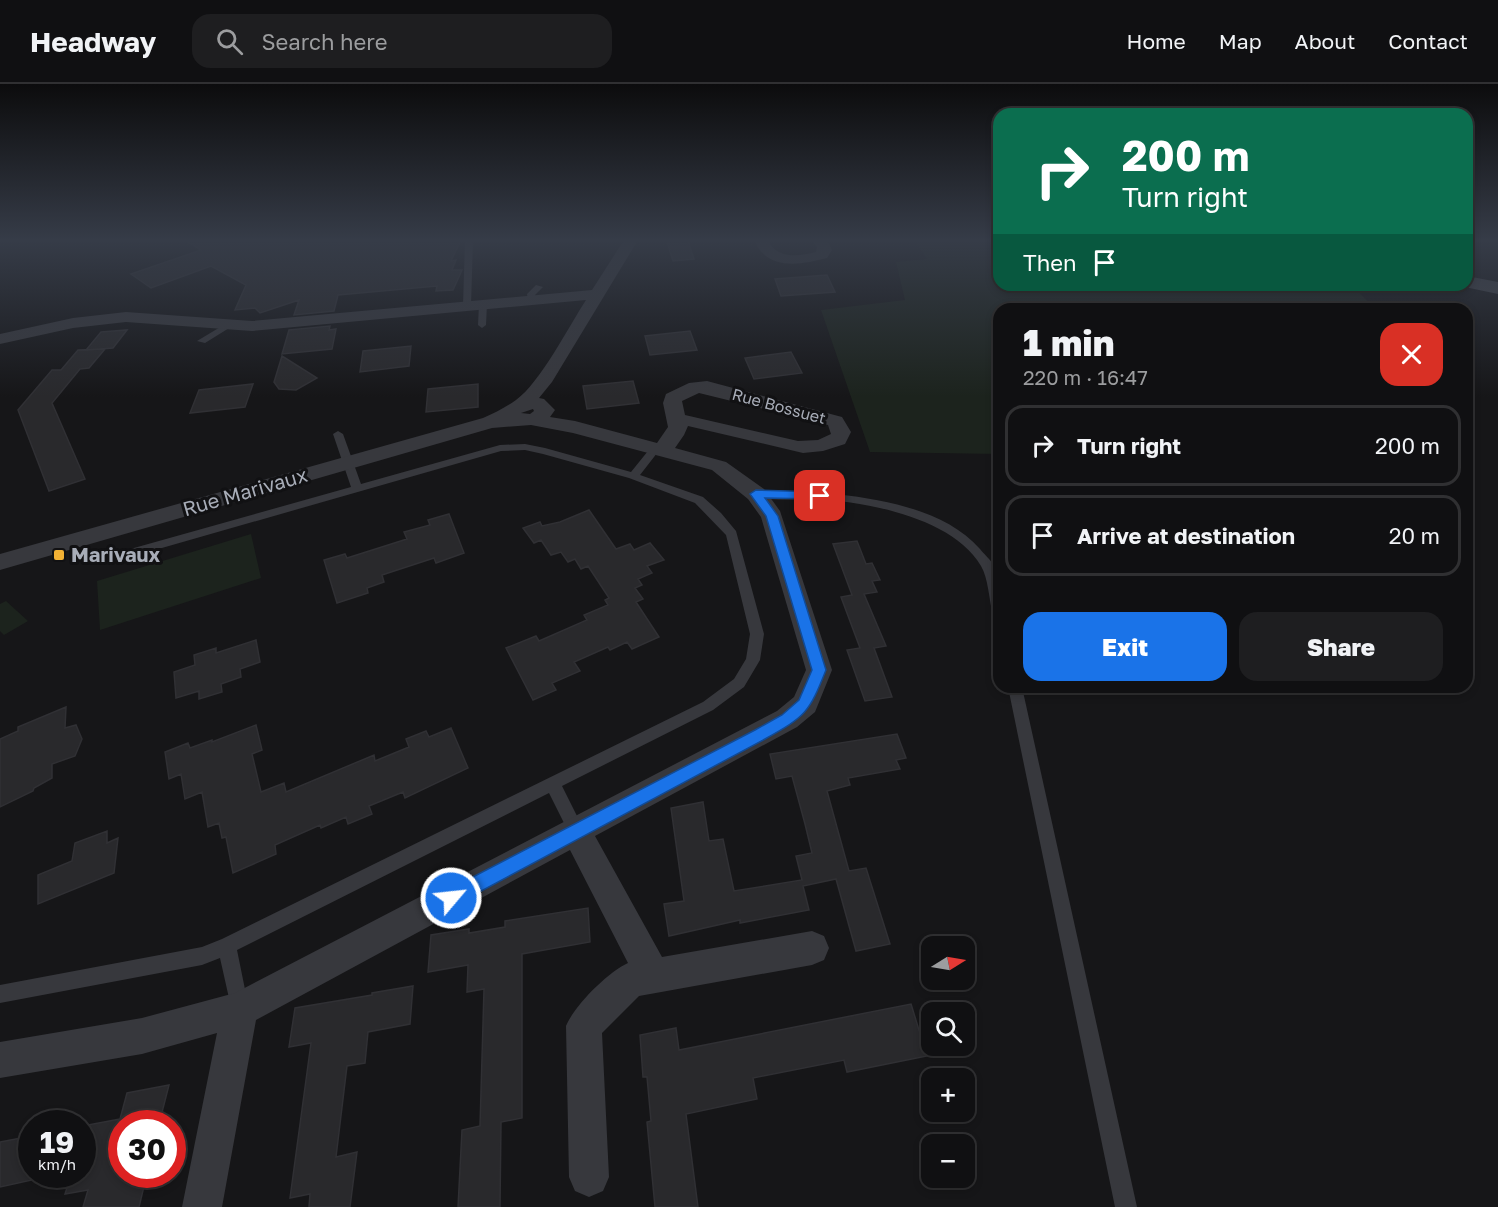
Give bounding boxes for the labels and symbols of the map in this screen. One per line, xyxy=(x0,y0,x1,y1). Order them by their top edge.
street label: Rue Bossuet xyxy=(730,384,828,428)
street label: Rue Marivaux xyxy=(180,462,310,520)
pin xyxy=(794,470,845,521)
place label: Marivaux xyxy=(71,542,160,566)
marker: Marivaux xyxy=(52,548,66,562)
position arrow xyxy=(419,866,483,930)
north arrow xyxy=(921,936,975,990)
speed limit sign: 30 xyxy=(108,1110,186,1188)

